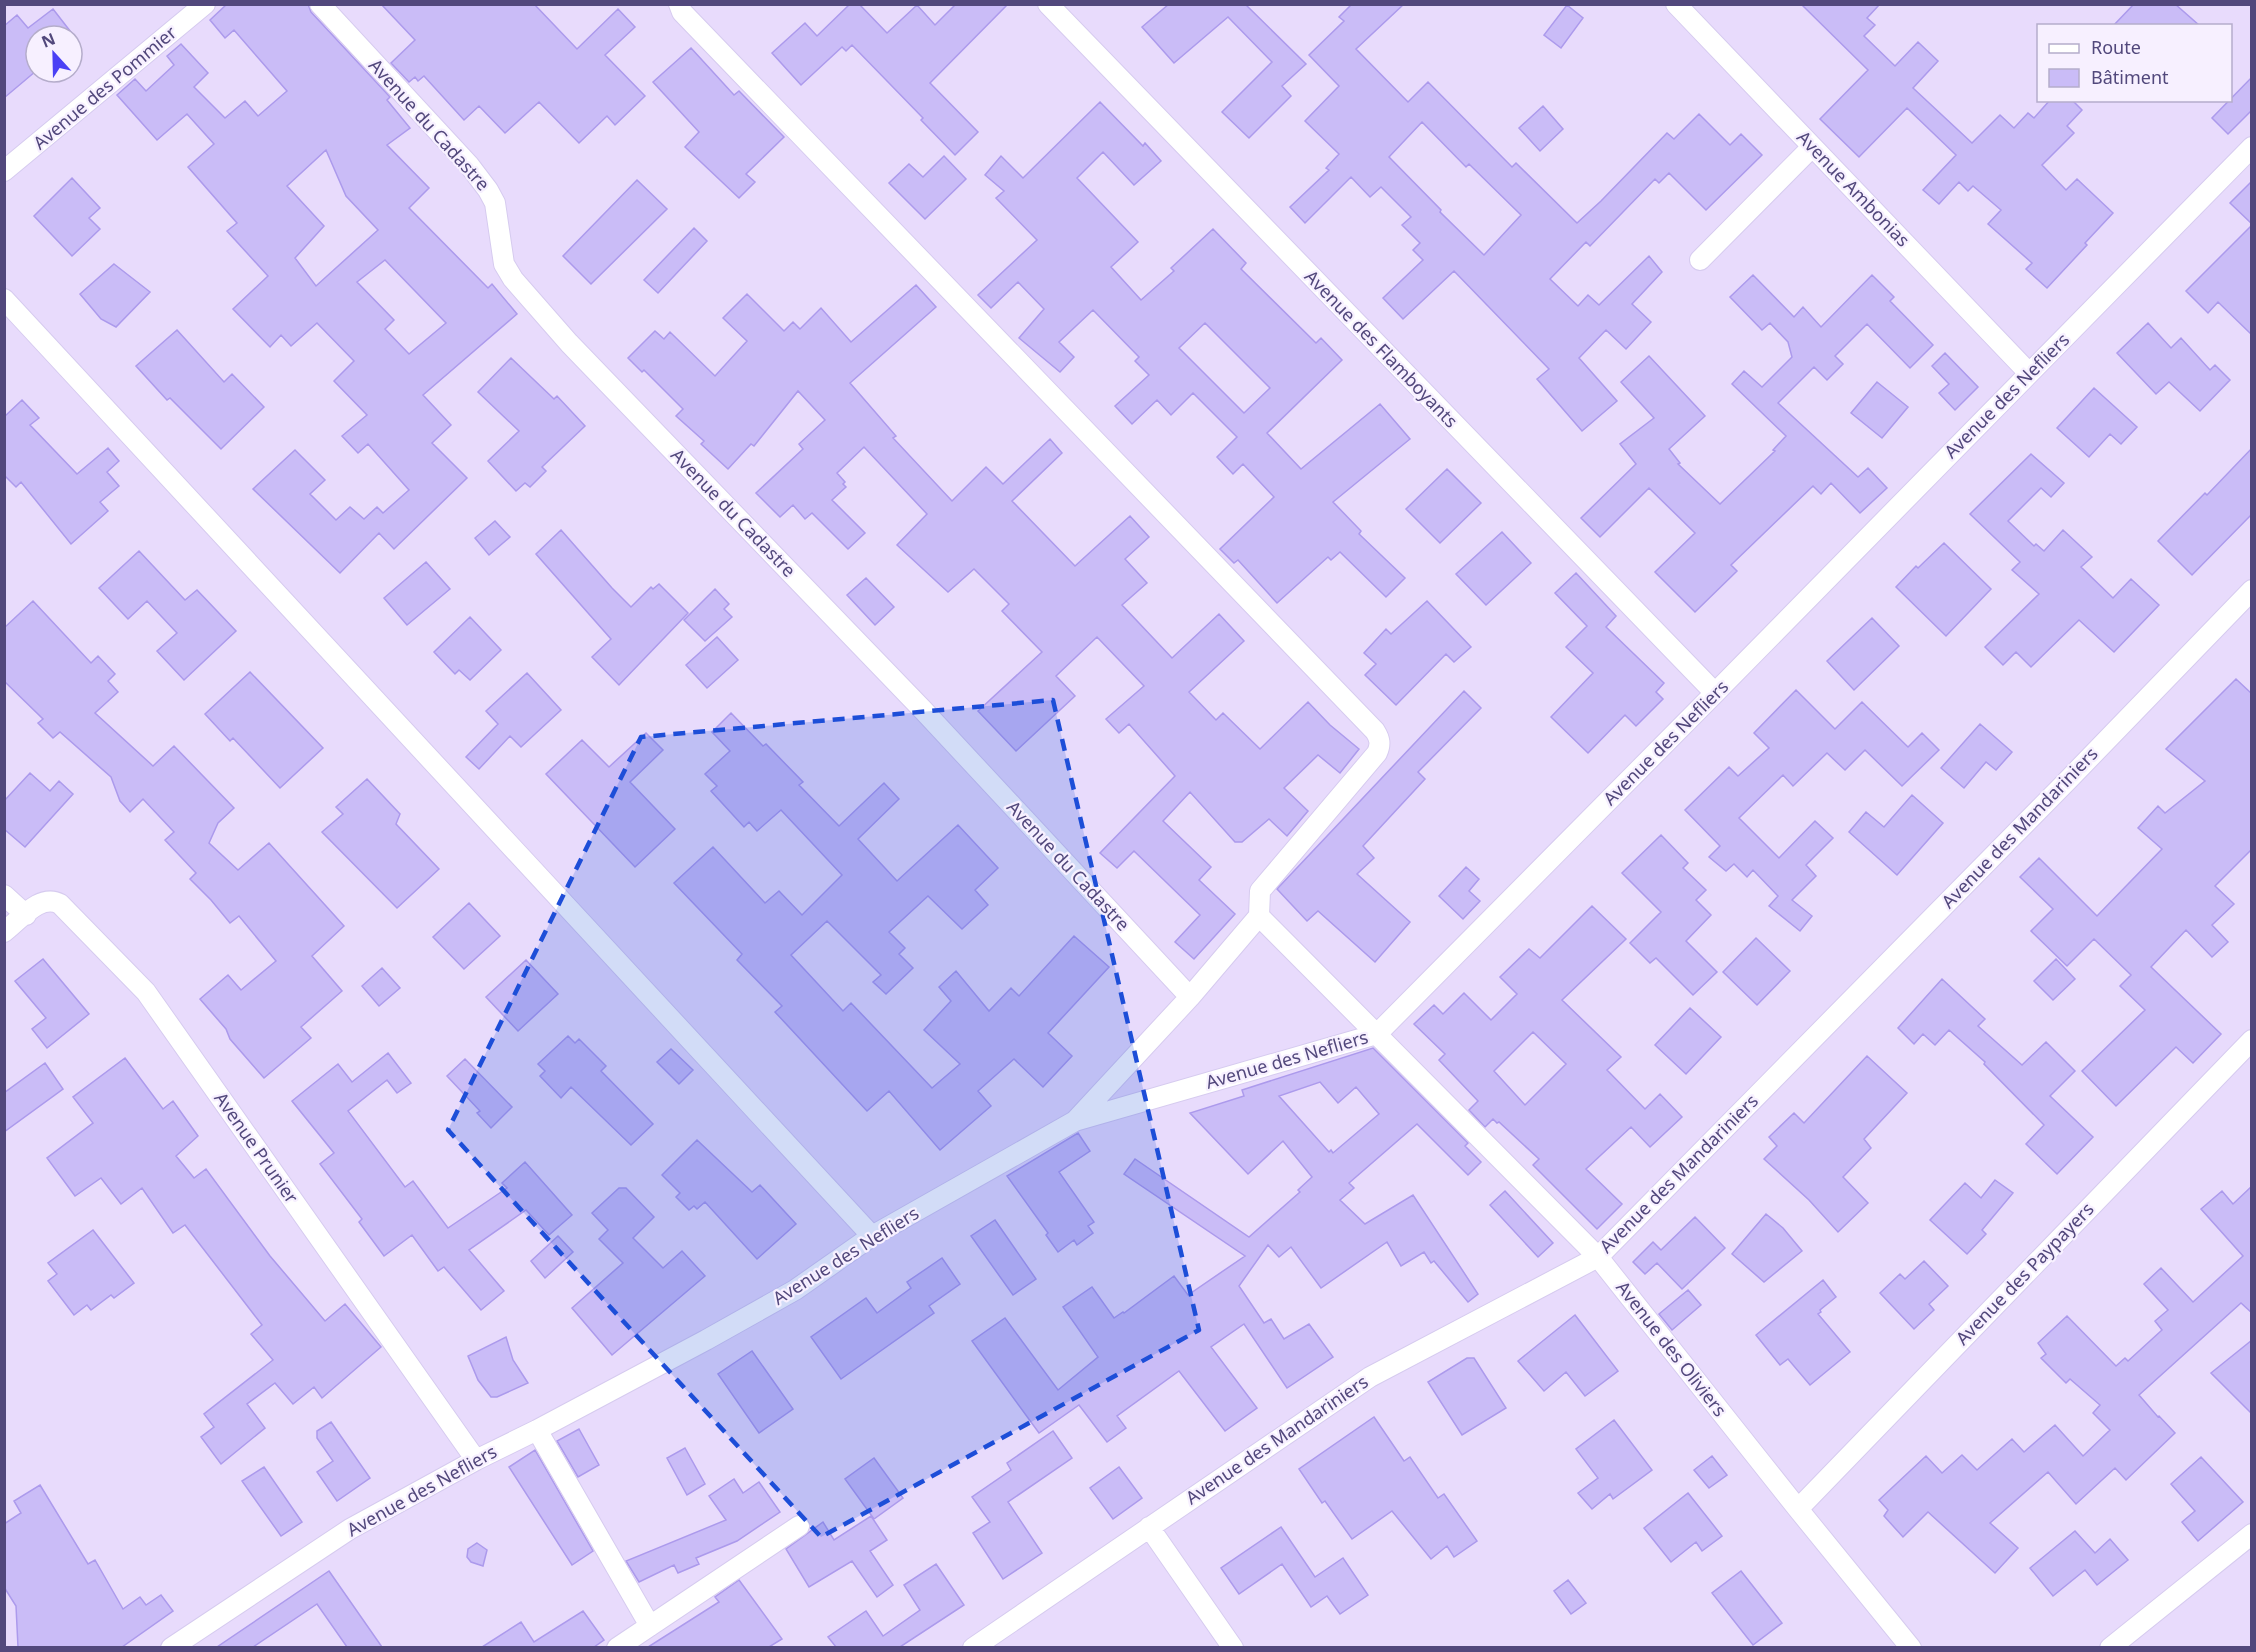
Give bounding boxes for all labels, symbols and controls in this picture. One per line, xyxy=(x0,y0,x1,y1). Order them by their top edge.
street label: Avenue des Pommier xyxy=(28,20,181,154)
north arrow xyxy=(24,24,84,84)
legend xyxy=(2037,24,2232,102)
text: N xyxy=(38,27,59,53)
text: Route xyxy=(2091,35,2141,59)
street label: Avenue du Cadastre xyxy=(364,53,495,195)
text: Bâtiment xyxy=(2091,65,2169,89)
street label: Avenue Ambonias xyxy=(1792,125,1915,252)
street label: Avenue des Flamboyants xyxy=(1300,264,1463,432)
street label: Avenue des Nefliers xyxy=(1938,327,2074,463)
street label: Avenue du Cadastre xyxy=(666,443,801,582)
street label: Avenue des Nefliers xyxy=(1597,674,1733,810)
street label: Avenue des Mandariniers xyxy=(1936,742,2103,913)
street label: Avenue du Cadastre xyxy=(1002,795,1135,936)
street label: Avenue des Nefliers xyxy=(1203,1024,1371,1094)
street label: Avenue Prunier xyxy=(210,1087,304,1208)
street label: Avenue des Mandariniers xyxy=(1594,1089,1763,1258)
street label: Avenue des Paypayers xyxy=(1950,1197,2099,1350)
street label: Avenue des Nefliers xyxy=(768,1200,923,1310)
street label: Avenue des Oliviers xyxy=(1611,1276,1732,1421)
street label: Avenue des Mandariniers xyxy=(1181,1369,1372,1509)
street label: Avenue des Nefliers xyxy=(342,1439,501,1541)

